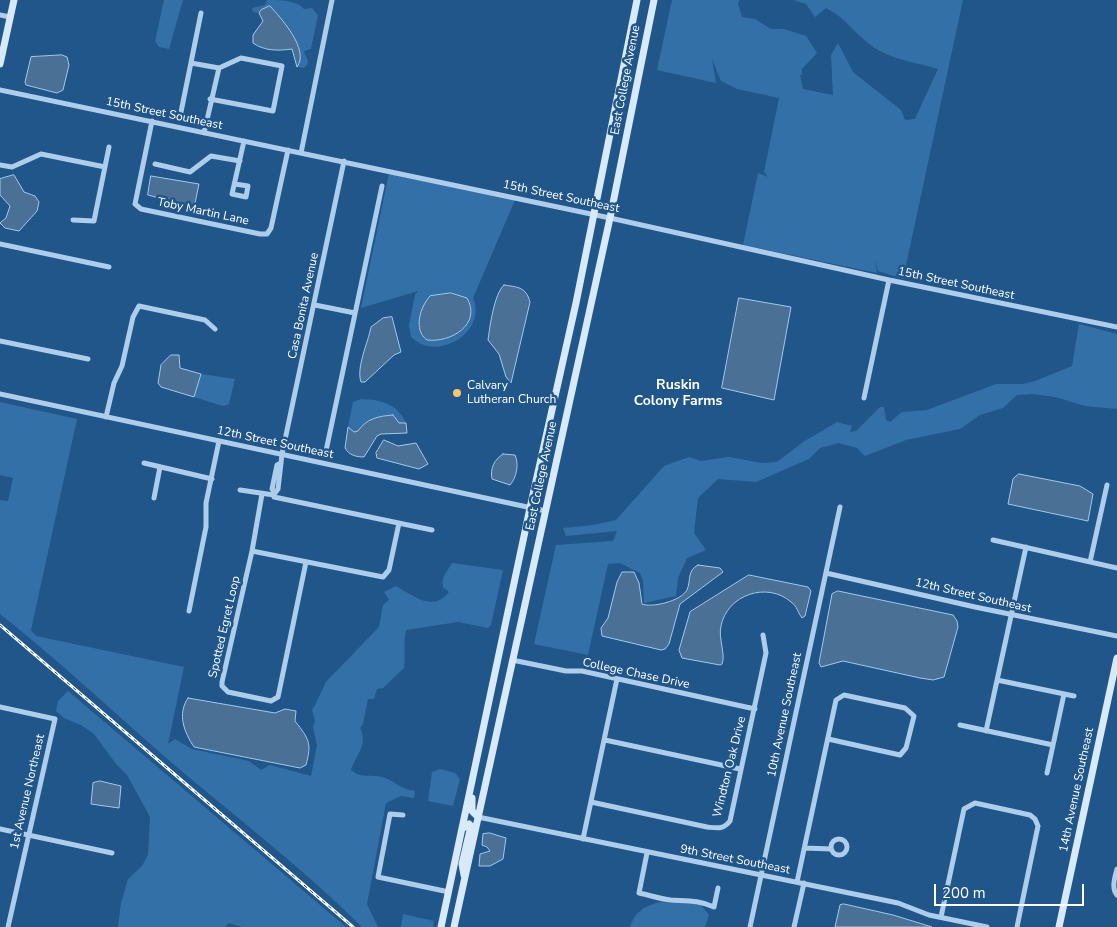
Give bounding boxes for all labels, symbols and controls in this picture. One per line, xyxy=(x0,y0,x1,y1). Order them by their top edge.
street label: East College Avenue xyxy=(608,24,644,136)
street label: 15th Street Southeast xyxy=(104,95,224,133)
street label: 15th Street Southeast xyxy=(501,178,621,216)
street label: Toby Martin Lane xyxy=(156,195,250,229)
street label: Casa Bonita Avenue xyxy=(286,252,322,360)
street label: 15th Street Southeast xyxy=(896,265,1016,303)
district label: Ruskin Colony Farms xyxy=(634,378,722,411)
place label: Calvary Lutheran Church xyxy=(467,379,556,407)
marker: Calvary Lutheran Church xyxy=(451,387,463,399)
street label: East College Avenue xyxy=(523,420,561,532)
street label: 12th Street Southeast xyxy=(215,424,335,462)
street label: Spotted Egret Loop xyxy=(206,575,244,679)
street label: 12th Street Southeast xyxy=(914,576,1032,616)
street label: 10th Avenue Southeast xyxy=(765,651,805,779)
street label: College Chase Drive xyxy=(581,656,691,692)
street label: Windton Oak Drive xyxy=(710,715,750,819)
street label: 14th Avenue Southeast xyxy=(1057,726,1097,854)
street label: 1st Avenue Northeast xyxy=(8,733,48,851)
street label: 9th Street Southeast xyxy=(679,842,791,878)
scale bar xyxy=(937,874,1087,906)
text: 200 m xyxy=(942,883,986,903)

